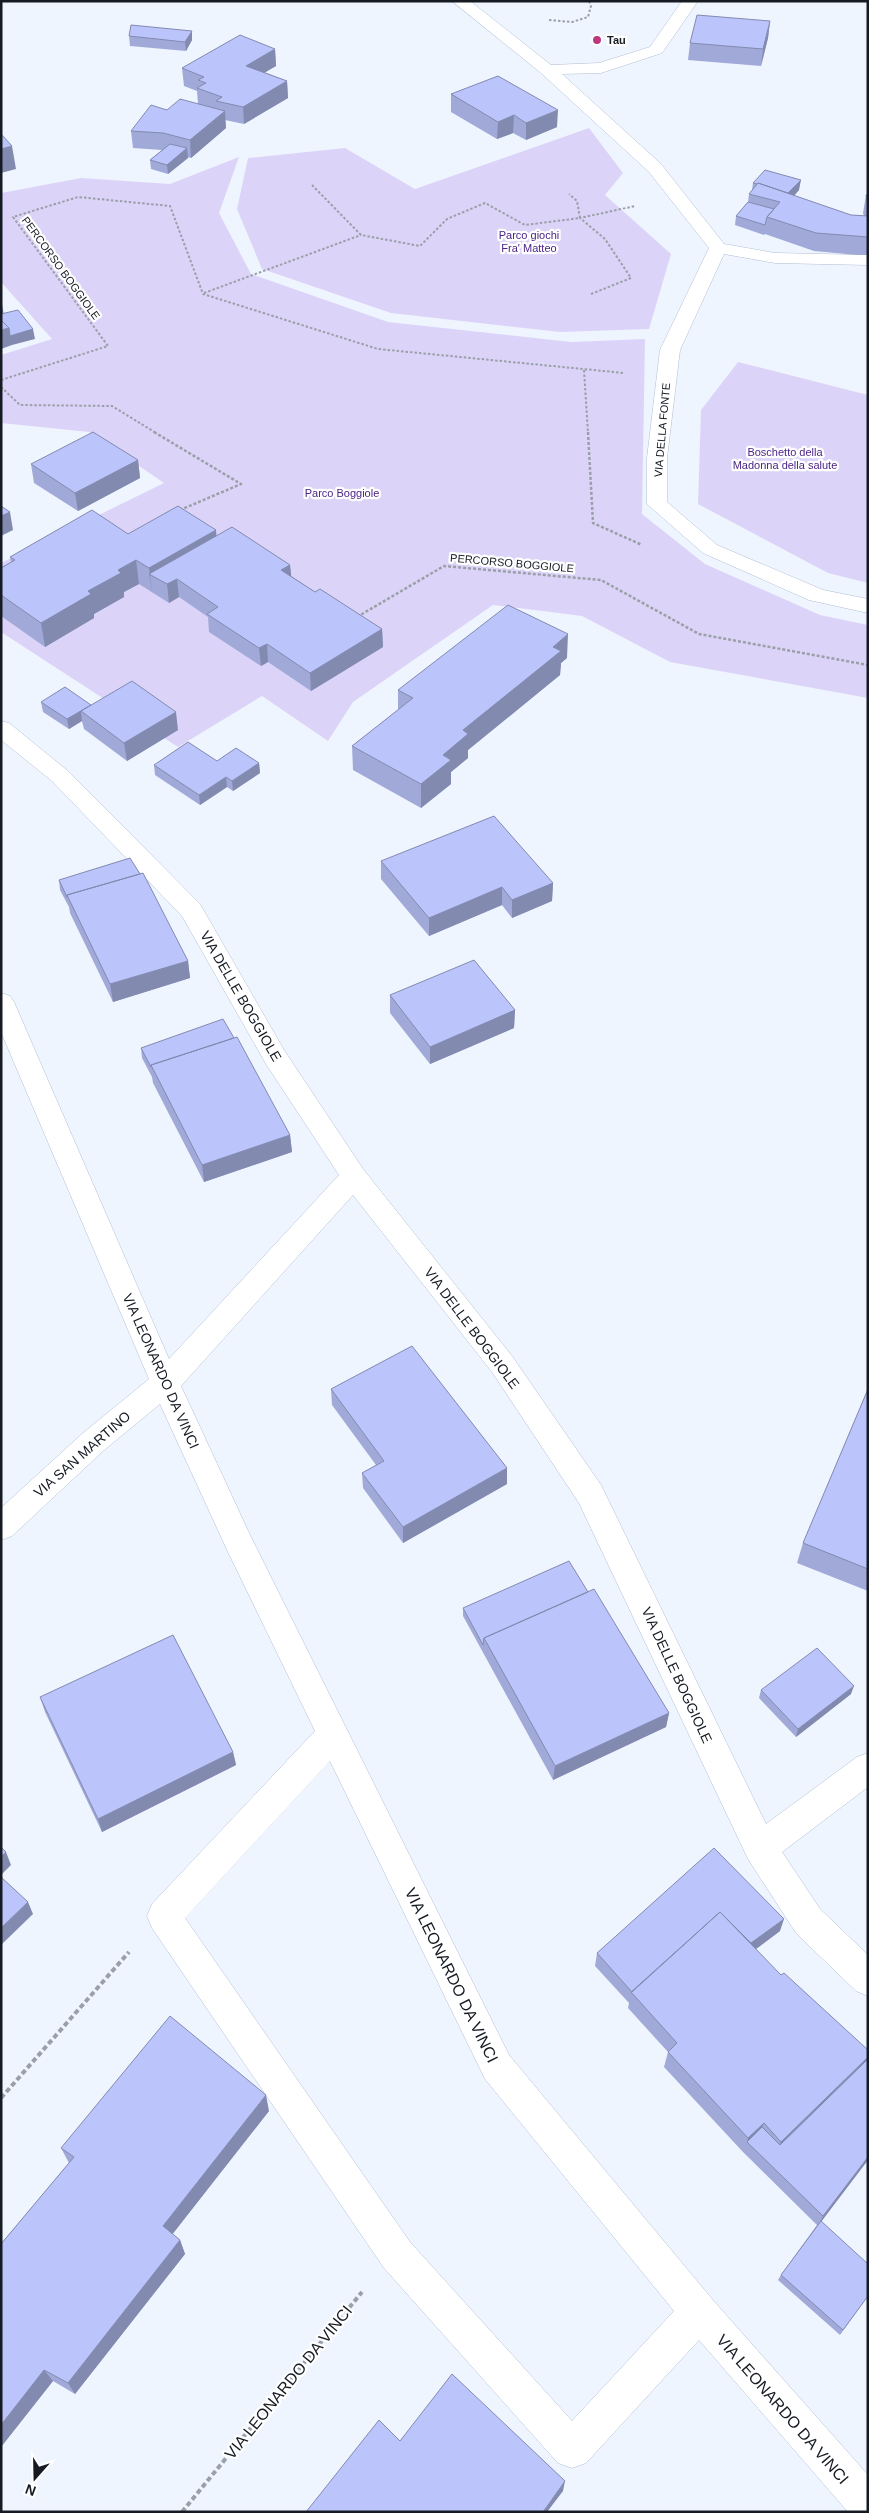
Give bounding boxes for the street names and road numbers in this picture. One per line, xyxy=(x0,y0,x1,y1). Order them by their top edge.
street label: PERCORSO BOGGIOLE xyxy=(20,214,102,322)
street label: VIA DELLA FONTE xyxy=(652,382,672,478)
street label: PERCORSO BOGGIOLE xyxy=(450,552,574,574)
street label: VIA DELLE BOGGIOLE xyxy=(197,928,285,1064)
street label: VIA DELLE BOGGIOLE xyxy=(421,1264,523,1392)
street label: VIA LEONARDO DA VINCI xyxy=(120,1291,202,1451)
street label: VIA SAN MARTINO xyxy=(30,1408,134,1500)
street label: VIA DELLE BOGGIOLE xyxy=(639,1605,715,1745)
street label: VIA LEONARDO DA VINCI xyxy=(402,1885,501,2065)
street label: VIA LEONARDO DA VINCI xyxy=(221,2302,355,2462)
street label: VIA LEONARDO DA VINCI xyxy=(713,2331,852,2487)

